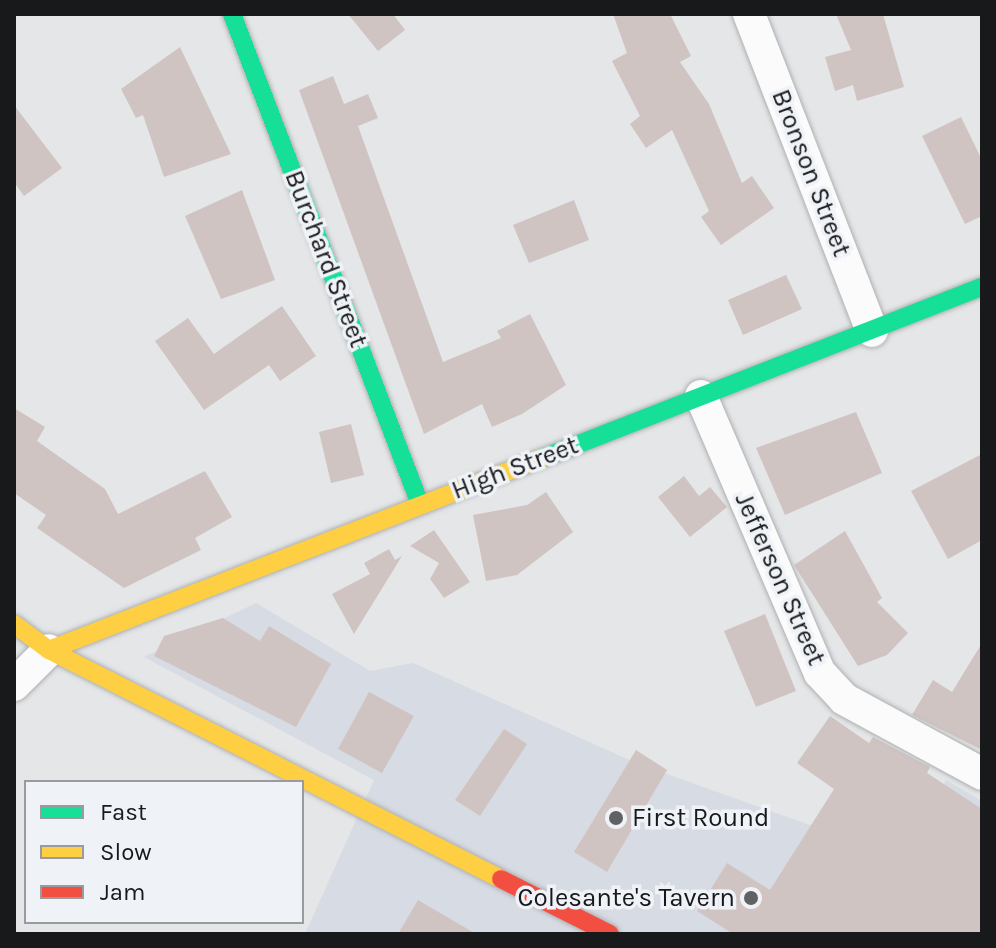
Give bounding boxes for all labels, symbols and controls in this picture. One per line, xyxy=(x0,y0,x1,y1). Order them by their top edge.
street label: Bronson Street xyxy=(765,85,857,261)
street label: Burchard Street xyxy=(278,166,374,352)
street label: High Street xyxy=(447,430,583,506)
street label: Jefferson Street xyxy=(728,488,832,670)
legend xyxy=(24,780,304,924)
text: Fast xyxy=(100,798,147,826)
place label: First Round xyxy=(632,802,769,834)
marker: First Round xyxy=(607,809,625,827)
text: Slow xyxy=(100,838,152,866)
text: Jam xyxy=(100,878,145,906)
place label: Colesante's Tavern xyxy=(517,882,735,914)
marker: Colesante's Tavern xyxy=(742,889,760,907)

